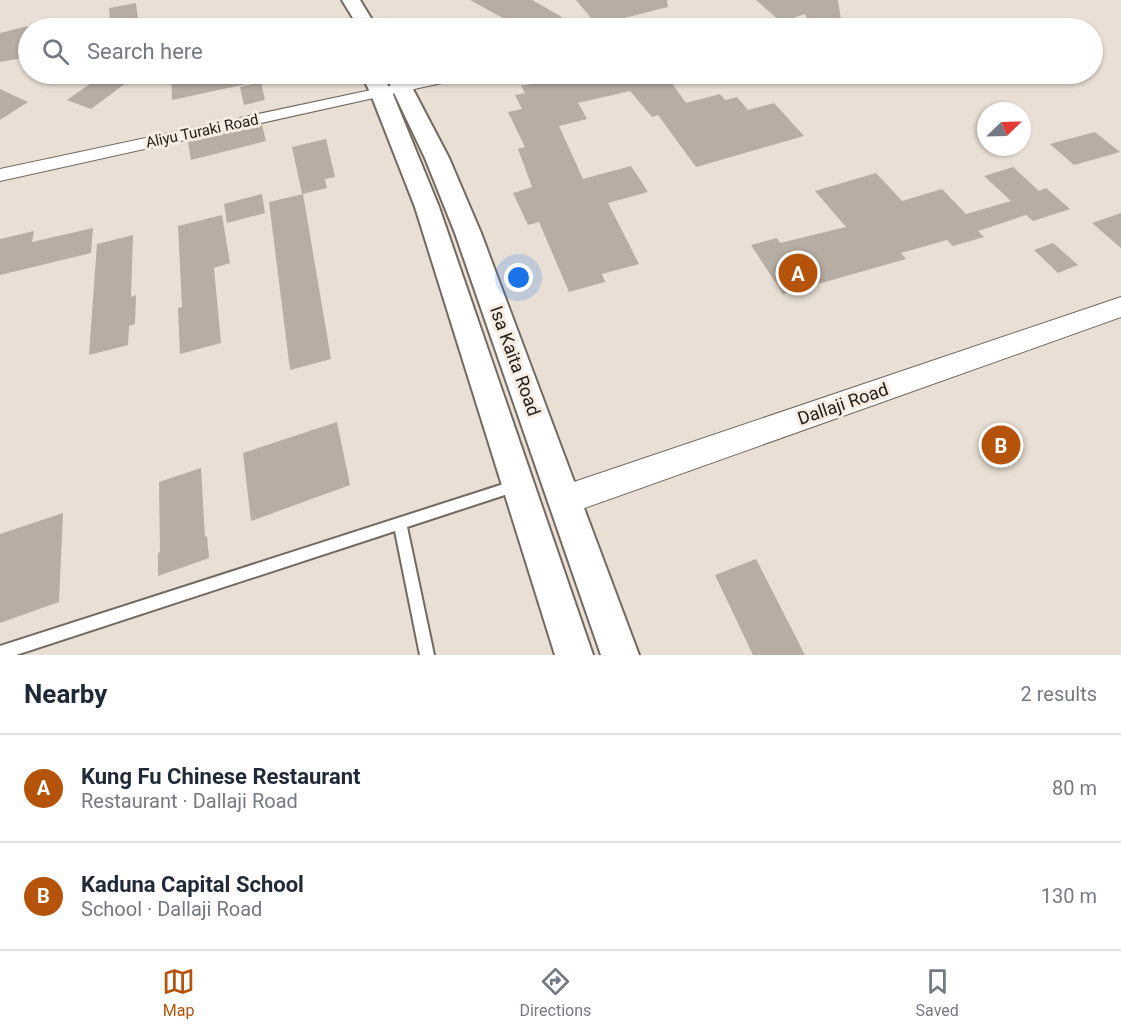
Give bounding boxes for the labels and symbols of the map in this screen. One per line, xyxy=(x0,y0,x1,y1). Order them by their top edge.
north arrow xyxy=(977,102,1031,156)
street label: Aliyu Turaki Road xyxy=(144,110,260,152)
pin: A xyxy=(778,250,818,296)
your location xyxy=(504,263,533,292)
street label: Isa Kaita Road xyxy=(486,303,545,419)
street label: Dallaji Road xyxy=(795,378,891,429)
pin: B xyxy=(982,422,1020,468)

